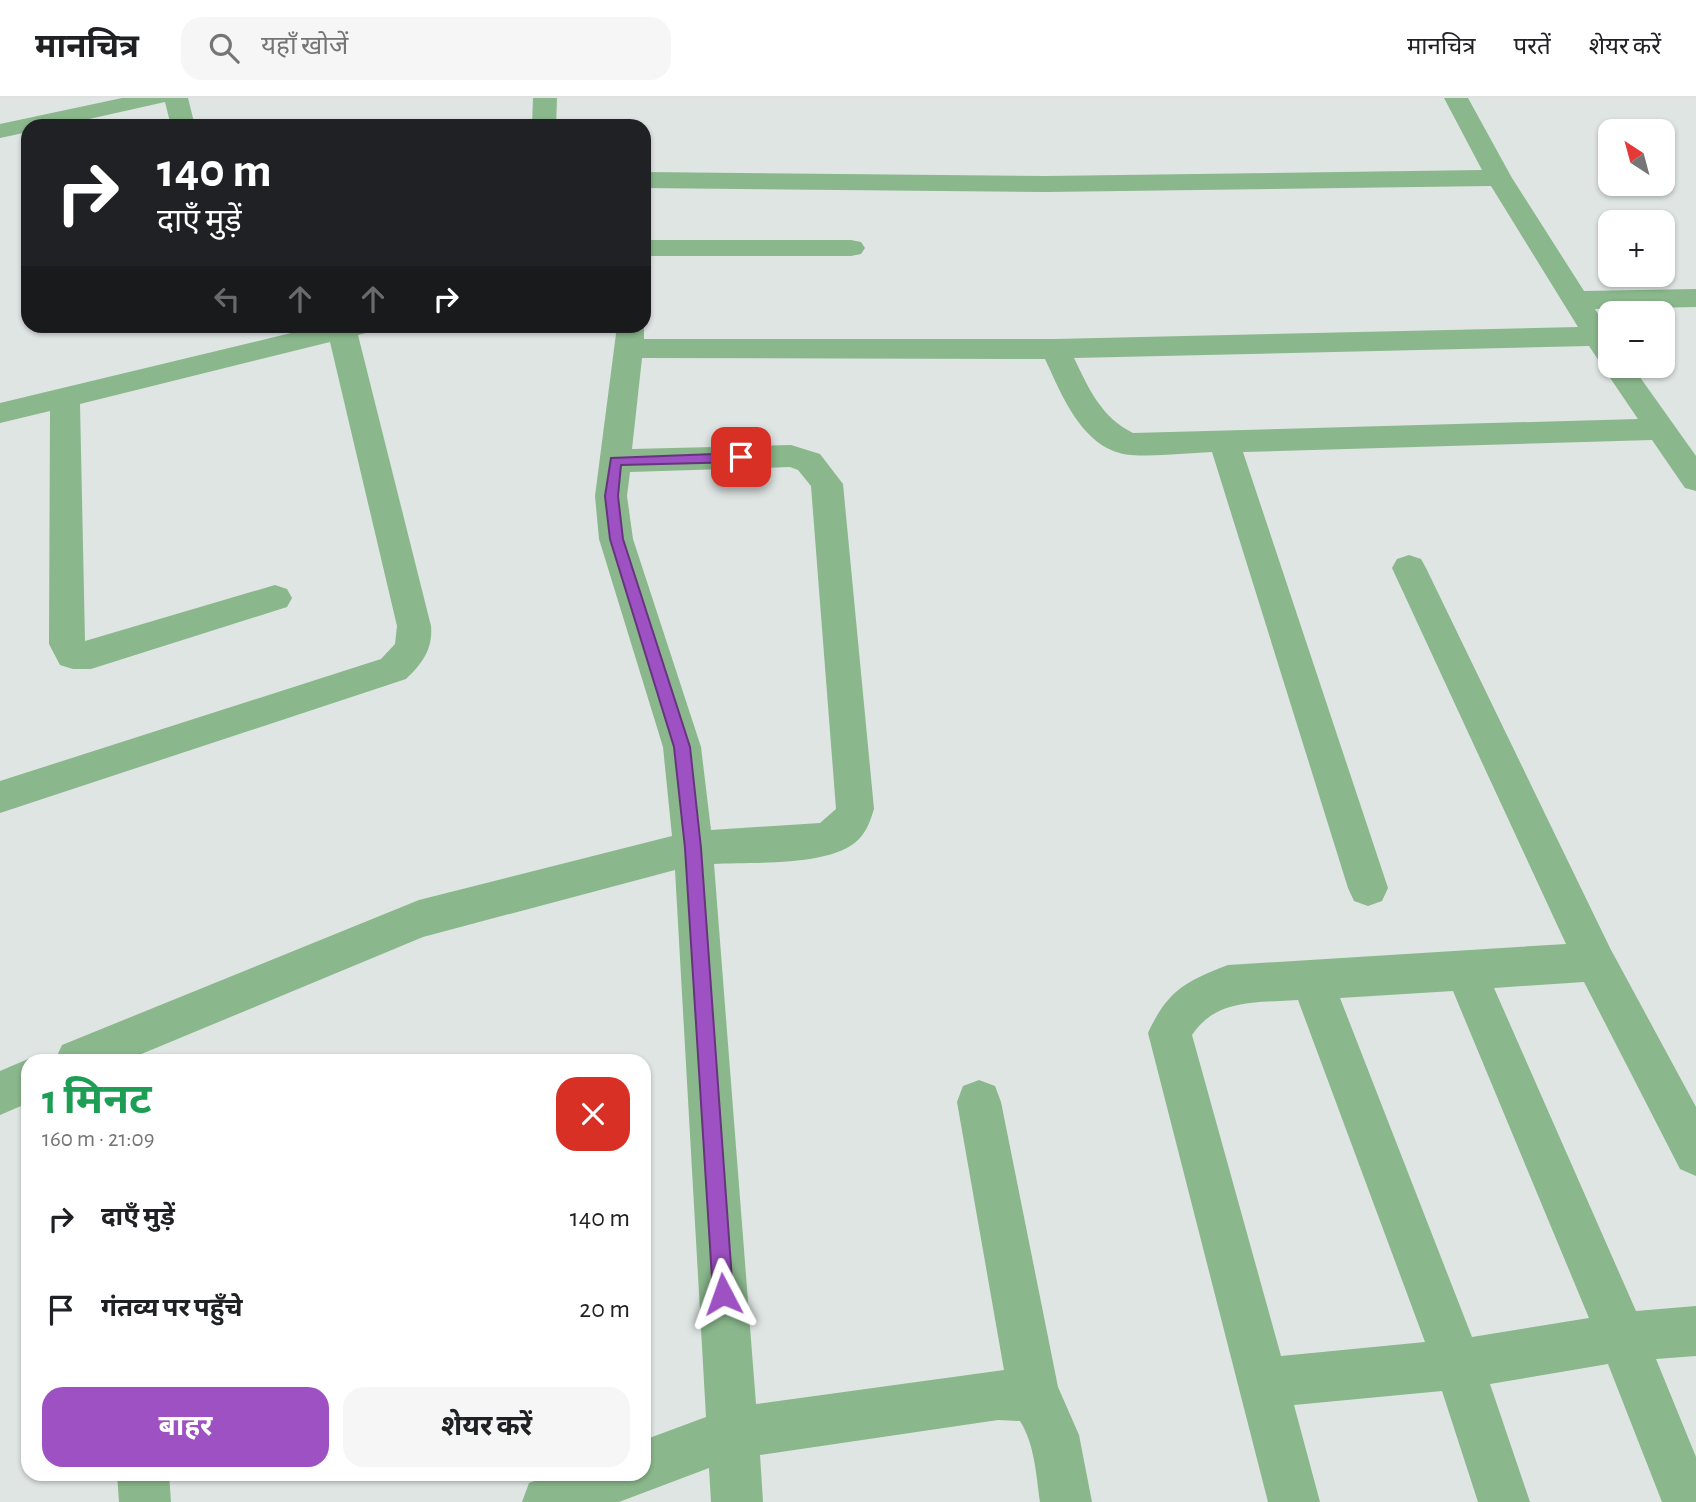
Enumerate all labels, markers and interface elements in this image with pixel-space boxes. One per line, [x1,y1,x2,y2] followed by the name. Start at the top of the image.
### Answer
[181,17,671,80] search box
[205,29,243,67] icon: search
[35,31,139,64] text: मानचित्र
[261,33,348,59] text: यहाँ खोजें
[1407,35,1476,59] text: मानचित्र
[1514,35,1551,59] text: परतें
[1589,35,1661,59] text: शेयर करें
[1598,119,1675,196] north arrow
[1598,119,1675,378] map controls
[42,147,133,238] icon: right
[157,147,272,196] text: 140 m
[157,205,242,237] text: दाएँ मुड़ें
[1598,210,1675,287] button: +
[208,280,246,318] icon: left
[281,280,319,318] icon: ahead
[354,280,392,318] icon: ahead
[427,280,465,318] icon: right
[1598,301,1675,378] button: −
[711,427,771,487] pin
[722,438,760,476] icon: arrive
[556,1077,630,1151] button: close
[42,1079,152,1121] text: 1 मिनट
[42,1128,155,1151] text: 160 m · 21:09
[42,1200,80,1238] icon: right
[101,1204,175,1230] text: दाएँ मुड़ें
[570,1205,630,1231] text: 140 m
[686,1257,760,1331] position arrow
[42,1291,80,1329] icon: arrive
[101,1295,243,1321] text: गंतव्य पर पहुँचे
[579,1296,630,1322] text: 20 m
[42,1387,329,1467] button: बाहर
[343,1387,630,1467] button: शेयर करें

